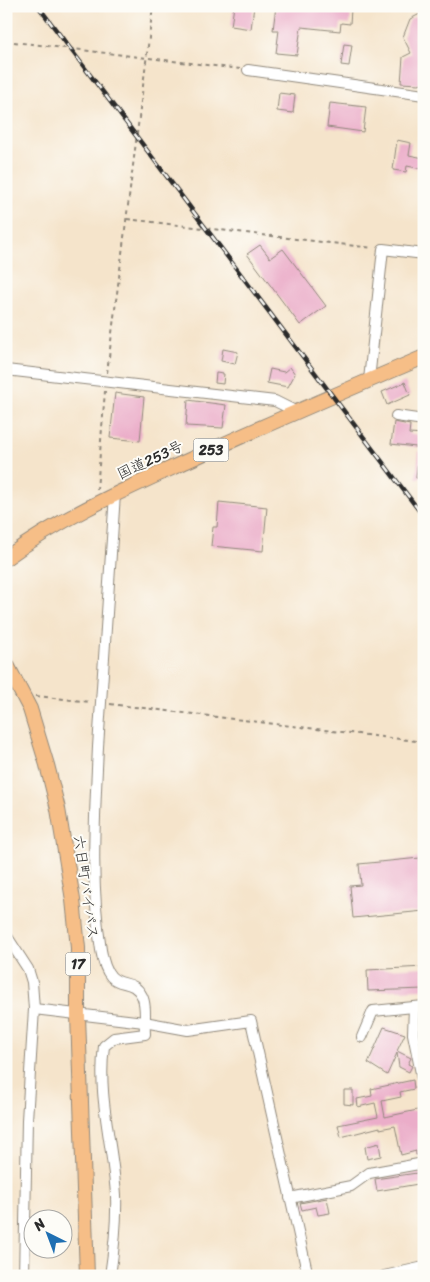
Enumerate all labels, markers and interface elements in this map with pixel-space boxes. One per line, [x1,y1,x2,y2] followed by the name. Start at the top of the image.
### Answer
[112,433,188,487] street label: 国道253号
[194,438,228,462] road number: 253
[66,833,106,941] street label: 六日町バイパス
[66,952,90,976] road number: 17
[22,1210,72,1260] north arrow
[27,1212,52,1238] text: N

